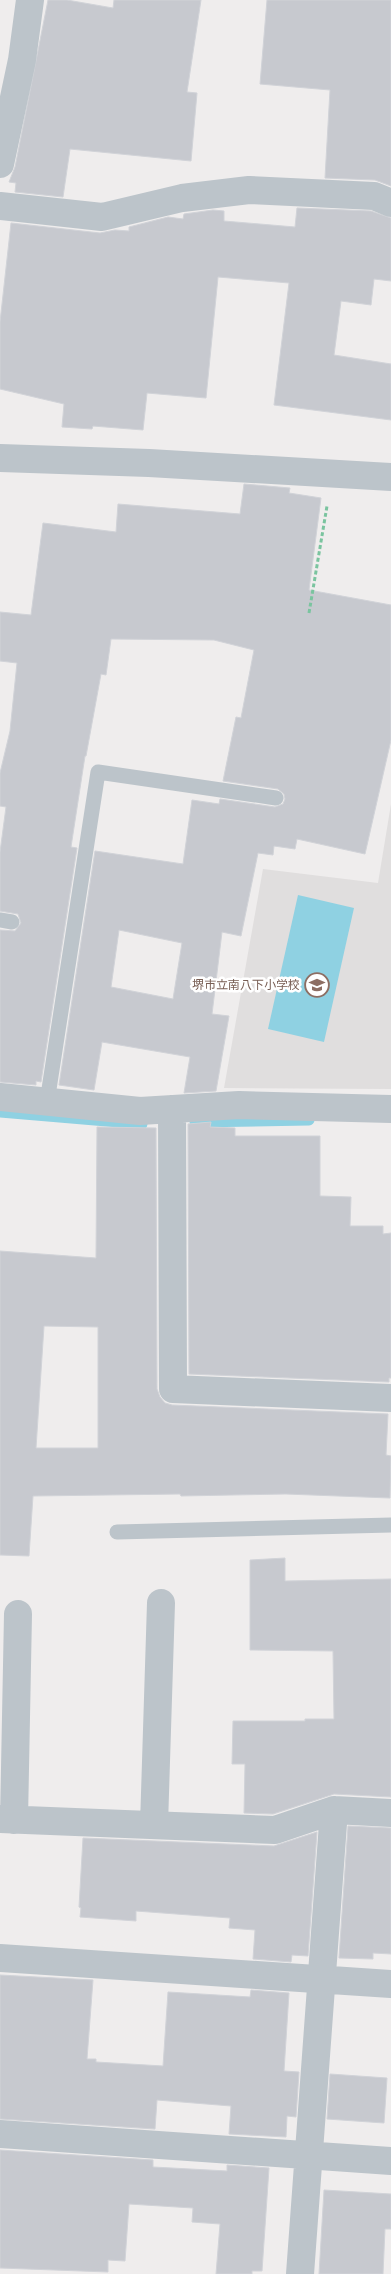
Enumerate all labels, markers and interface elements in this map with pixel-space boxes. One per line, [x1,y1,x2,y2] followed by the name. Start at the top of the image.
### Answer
[304,972,330,998] school or university icon: 堺市立南八下小学校
[192,977,300,992] place label: 堺市立南八下小学校

